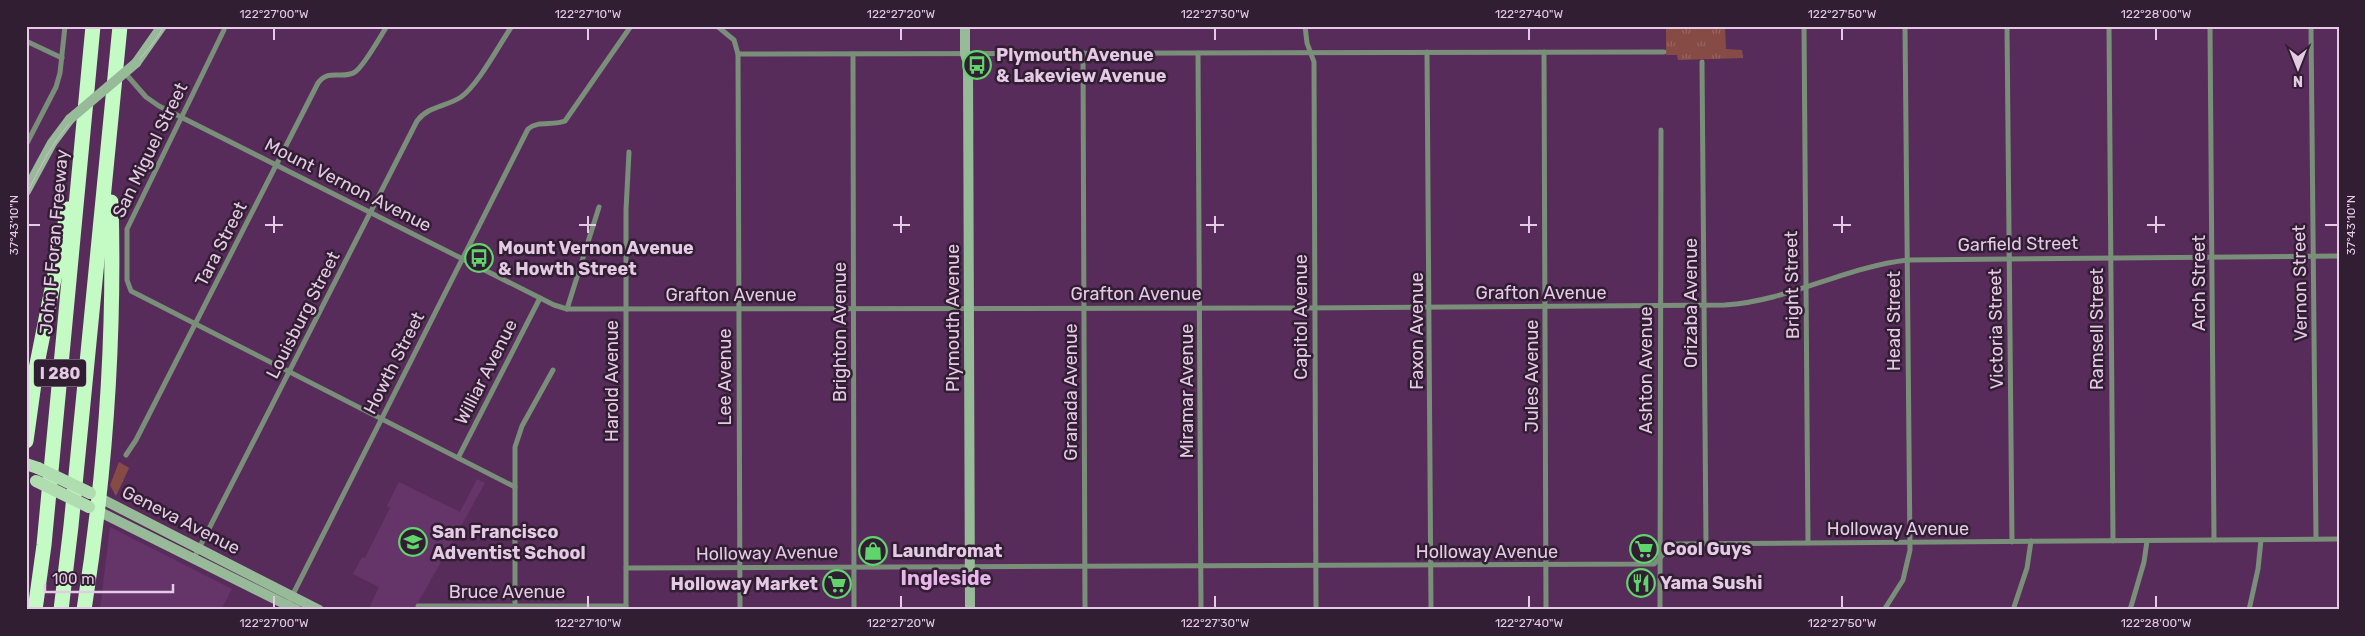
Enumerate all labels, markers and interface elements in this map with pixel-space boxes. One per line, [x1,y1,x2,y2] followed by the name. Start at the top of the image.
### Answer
[239,7,309,21] text: 122°27'00"W
[555,7,622,21] text: 122°27'10"W
[867,7,936,21] text: 122°27'20"W
[1181,7,1250,21] text: 122°27'30"W
[1495,7,1564,21] text: 122°27'40"W
[1808,7,1877,21] text: 122°27'50"W
[2121,7,2192,21] text: 122°28'00"W
[2272,42,2322,92] north arrow
[996,44,1167,87] place label: Plymouth Avenue & Lakeview Avenue
[962,50,992,80] bus stop icon: Plymouth Avenue & Lakeview Avenue
[2293,72,2303,89] text: N
[108,79,192,221] street label: San Miguel Street
[261,133,435,237] street label: Mount Vernon Avenue
[35,148,73,336] street label: John F Foran Freeway
[7,195,21,255] text: 37°43'10"N
[2344,195,2358,255] text: 37°43'10"N
[190,198,252,290] street label: Tara Street
[2288,225,2312,341] street label: Vernon Street
[1780,231,1804,339] street label: Bright Street
[1958,232,2078,256] street label: Garfield Street
[2188,235,2210,331] street label: Arch Street
[498,237,694,280] place label: Mount Vernon Avenue & Howth Street
[1680,238,1702,368] street label: Orizaba Avenue
[464,243,494,273] bus stop icon: Mount Vernon Avenue & Howth Street
[942,244,964,392] street label: Plymouth Avenue
[261,248,345,382] street label: Louisburg Street
[1290,254,1312,380] street label: Capitol Avenue
[829,262,851,402] street label: Brighton Avenue
[1984,268,2008,390] street label: Victoria Street
[2086,268,2108,390] street label: Ramsell Street
[1883,271,1905,371] street label: Head Street
[1406,272,1428,390] street label: Faxon Avenue
[1476,282,1607,304] street label: Grafton Avenue
[1071,283,1202,305] street label: Grafton Avenue
[666,284,797,306] street label: Grafton Avenue
[1635,306,1657,434] street label: Ashton Avenue
[359,308,429,418] street label: Howth Street
[450,316,522,428] street label: Williar Avenue
[601,320,623,442] street label: Harold Avenue
[1521,320,1543,432] street label: Jules Avenue
[1060,323,1082,461] street label: Granada Avenue
[1176,324,1198,458] street label: Miramar Avenue
[714,328,736,426] street label: Lee Avenue
[34,359,86,386] road number: I 280
[118,481,244,559] street label: Geneva Avenue
[1827,518,1969,540] street label: Holloway Avenue
[432,521,586,564] place label: San Francisco Adventist School
[398,527,428,557] school or university icon: San Francisco Adventist School
[1629,534,1659,564] supermarket icon: Cool Guys
[858,536,888,566] shop icon: Laundromat
[1663,538,1752,560] place label: Cool Guys
[892,540,1002,562] place label: Laundromat
[696,541,838,565] street label: Holloway Avenue
[1416,541,1558,563] street label: Holloway Avenue
[45,561,172,593] scale bar
[901,566,992,590] district label: Ingleside
[1626,568,1656,598] restaurant icon: Yama Sushi
[822,569,852,599] supermarket icon: Holloway Market
[52,570,94,588] text: 100 m
[1660,572,1762,594] place label: Yama Sushi
[670,573,818,595] place label: Holloway Market
[449,581,565,603] street label: Bruce Avenue
[239,616,309,630] text: 122°27'00"W
[555,616,622,630] text: 122°27'10"W
[867,616,936,630] text: 122°27'20"W
[1181,616,1250,630] text: 122°27'30"W
[1495,616,1564,630] text: 122°27'40"W
[1808,616,1877,630] text: 122°27'50"W
[2121,616,2192,630] text: 122°28'00"W

